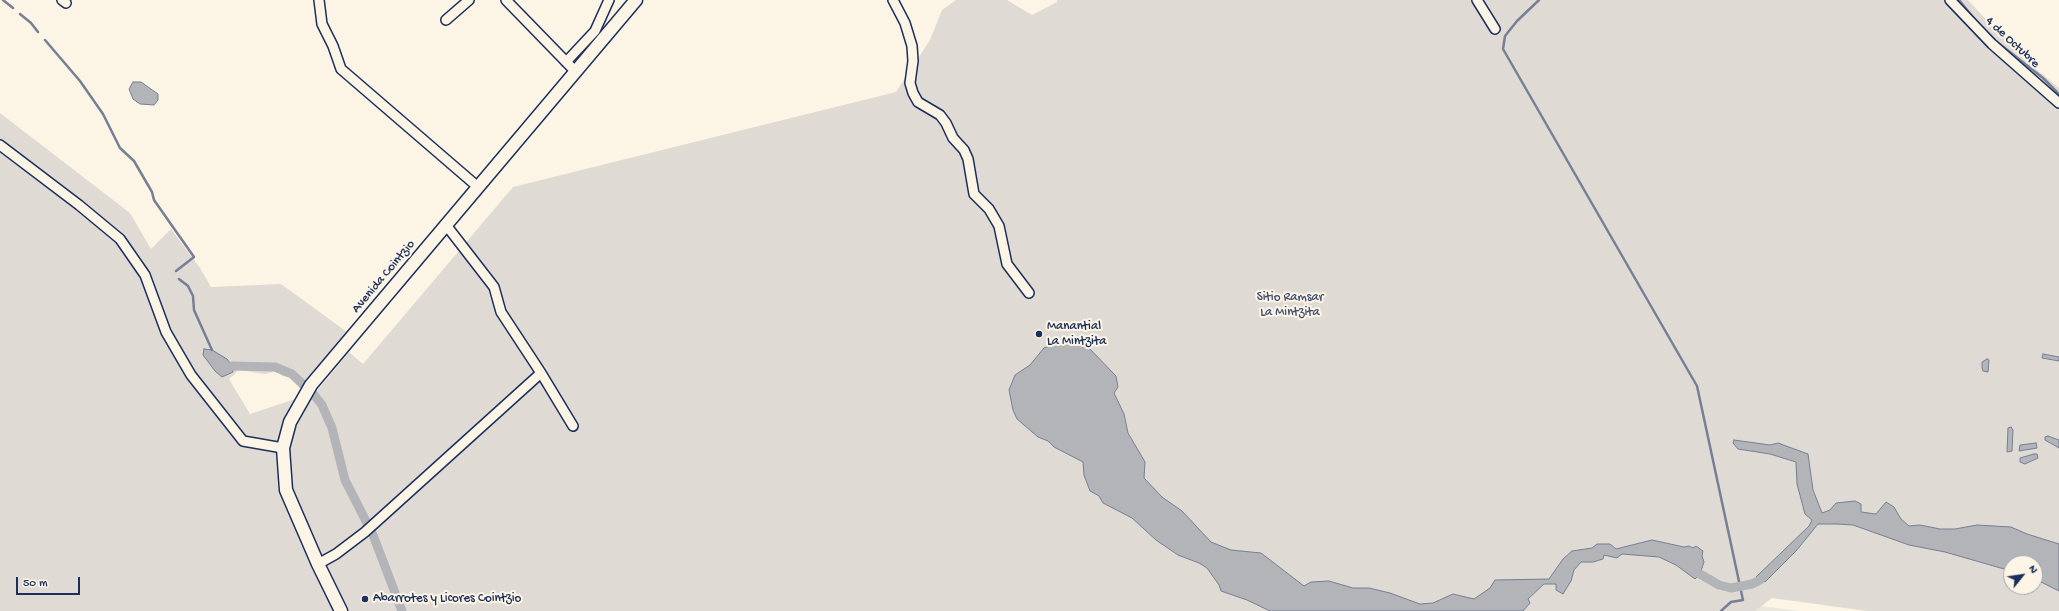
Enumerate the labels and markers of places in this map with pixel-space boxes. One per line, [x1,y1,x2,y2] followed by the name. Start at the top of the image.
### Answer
[1047,319,1106,350] place label: Manantial La Mintzita
[1034,329,1044,339] marker: Manantial La Mintzita
[373,591,521,607] place label: Abarrotes y Licores Cointzio
[360,594,370,604] marker: Abarrotes y Licores Cointzio

